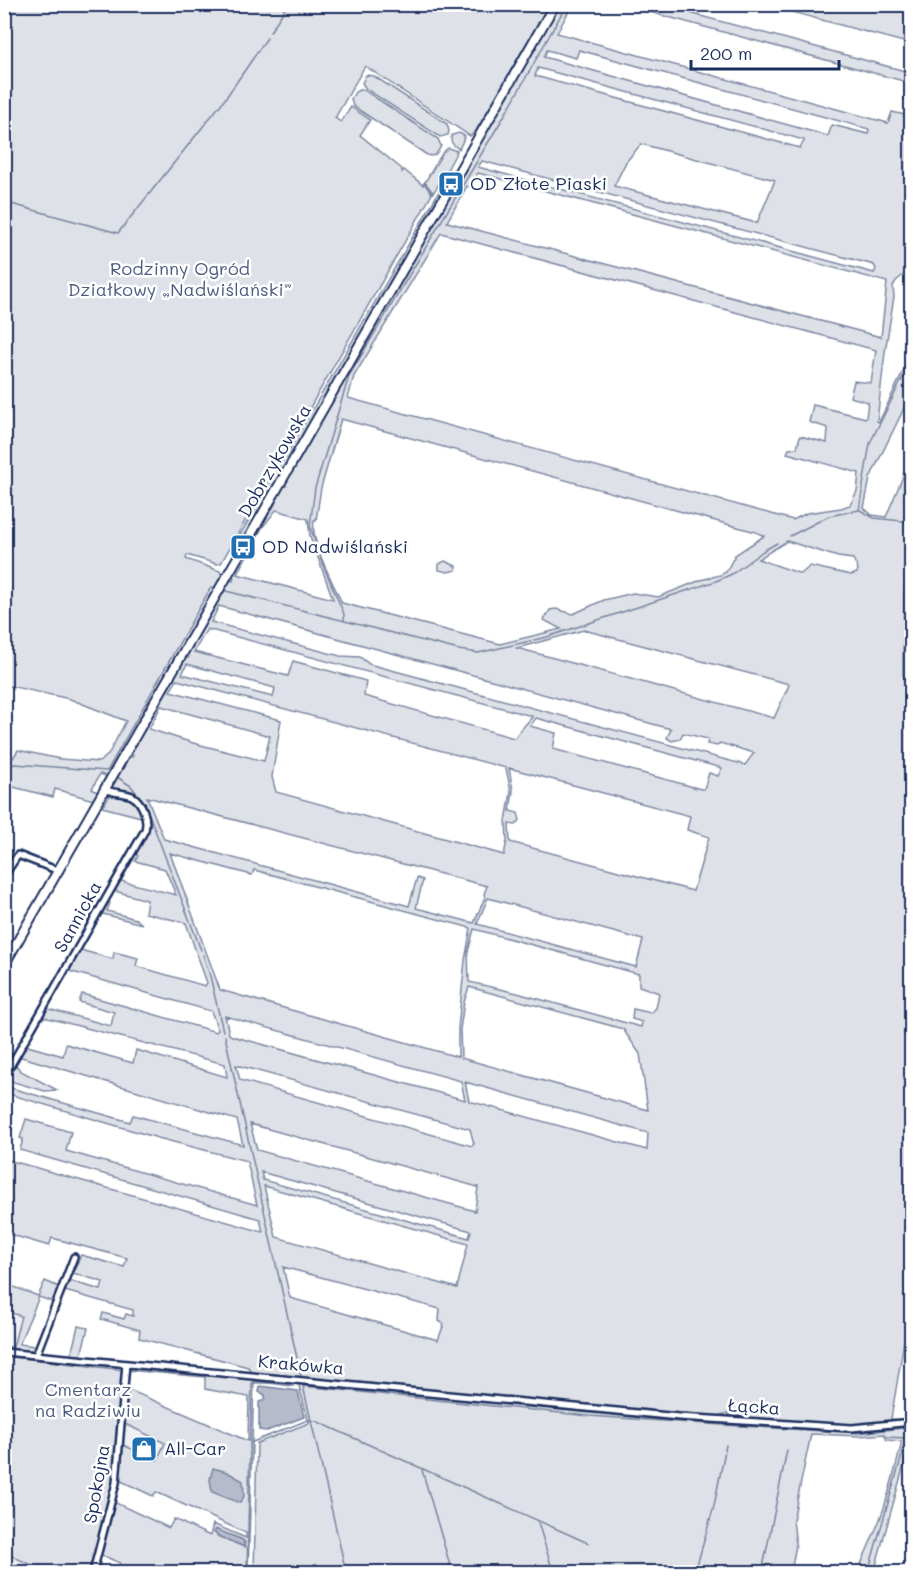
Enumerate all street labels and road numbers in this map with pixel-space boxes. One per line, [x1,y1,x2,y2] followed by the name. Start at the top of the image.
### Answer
[232,400,316,521] street label: Dobrzykowska
[48,877,107,957] street label: Sannicka
[257,1348,345,1380] street label: Krakówka
[727,1392,781,1420] street label: Łącka
[77,1443,115,1525] street label: Spokojna

